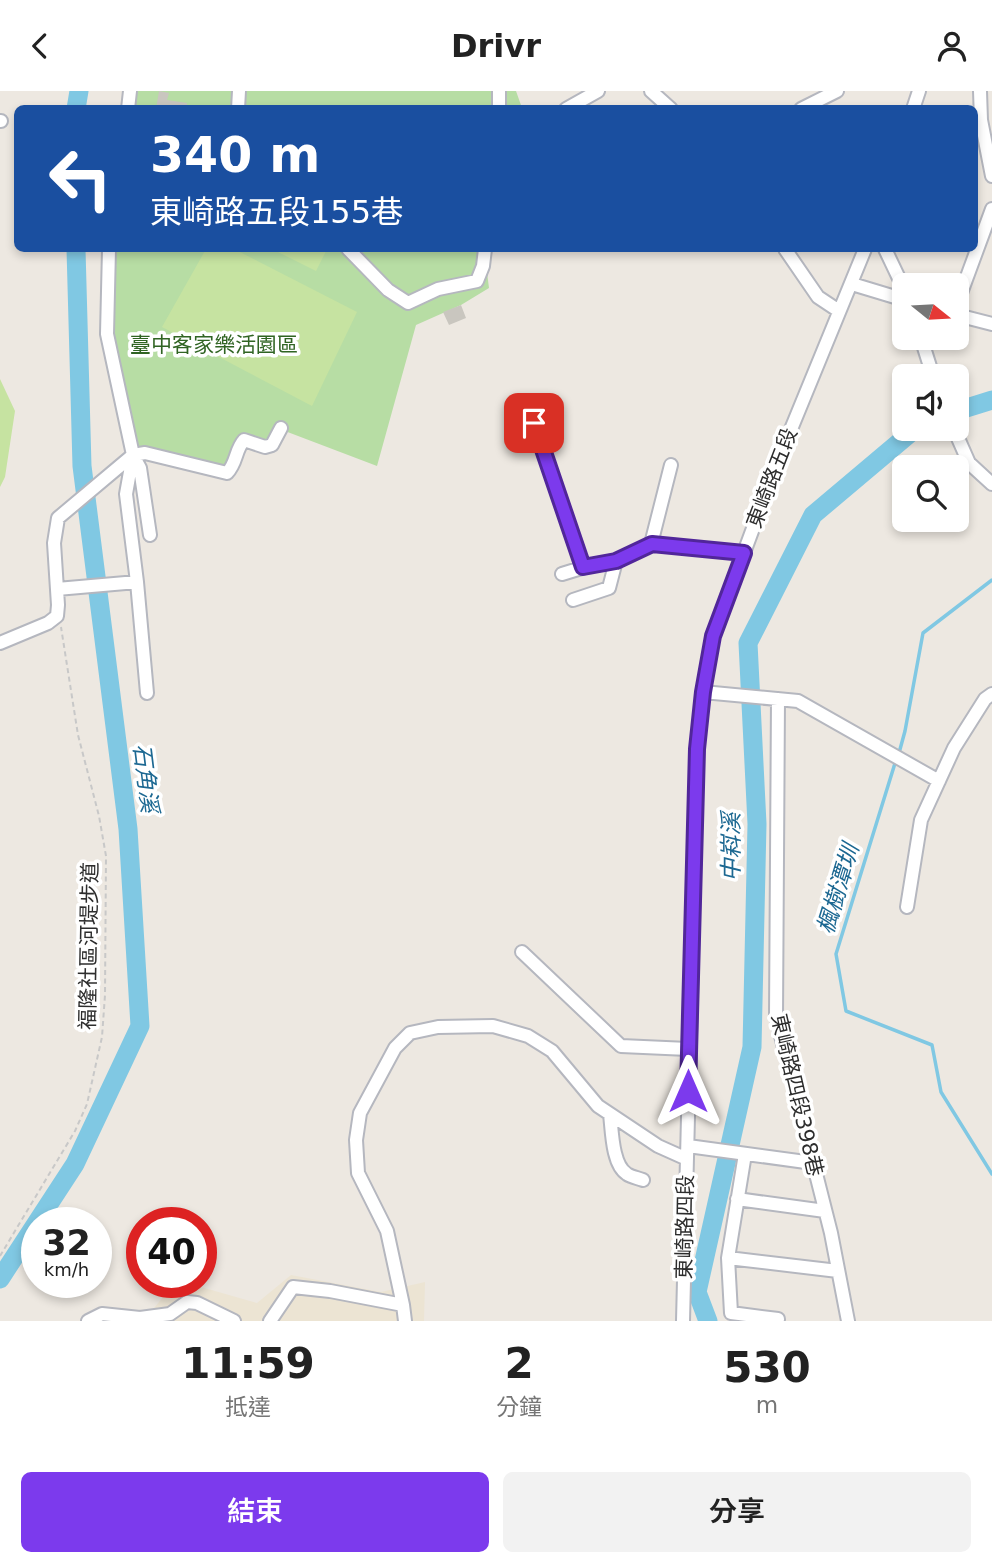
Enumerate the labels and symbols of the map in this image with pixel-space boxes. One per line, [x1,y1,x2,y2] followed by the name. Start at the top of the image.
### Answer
[892,273,970,350] north arrow
[130,333,298,357] park label: 臺中客家樂活園區
[504,393,564,453] pin
[742,425,802,531] street label: 東崎路五段
[129,742,163,817] water label: 石角溪
[718,810,744,882] water label: 中嵙溪
[812,838,865,937] water label: 楓樹潭圳
[76,862,102,1030] street label: 福隆社區河堤步道
[767,1011,827,1179] street label: 東崎路四段398巷
[651,1054,725,1128] position arrow
[672,1174,698,1280] street label: 東崎路四段
[126,1207,217,1298] speed limit sign: 40

